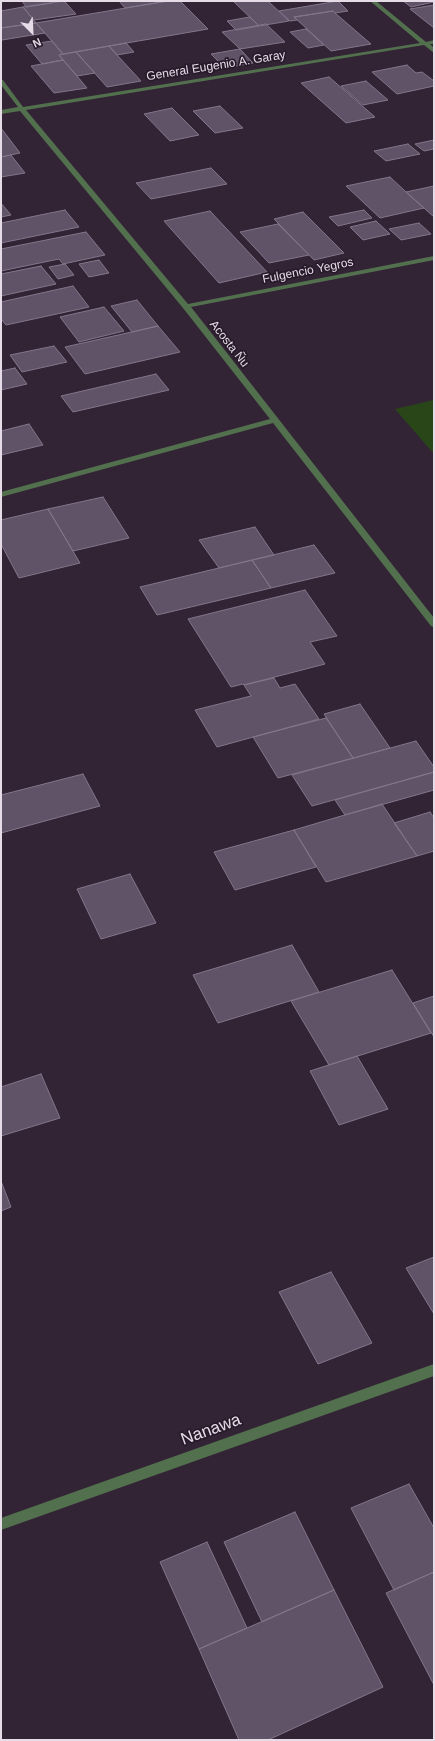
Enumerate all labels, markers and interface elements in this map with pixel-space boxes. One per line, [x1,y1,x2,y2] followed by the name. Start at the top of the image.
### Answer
[12,12,52,52] north arrow
[31,36,43,50] text: N
[145,48,287,84] street label: General Eugenio A. Garay
[261,255,355,287] street label: Fulgencio Yegros
[206,318,252,370] street label: Acosta Ñu
[178,1410,244,1450] street label: Nanawa

